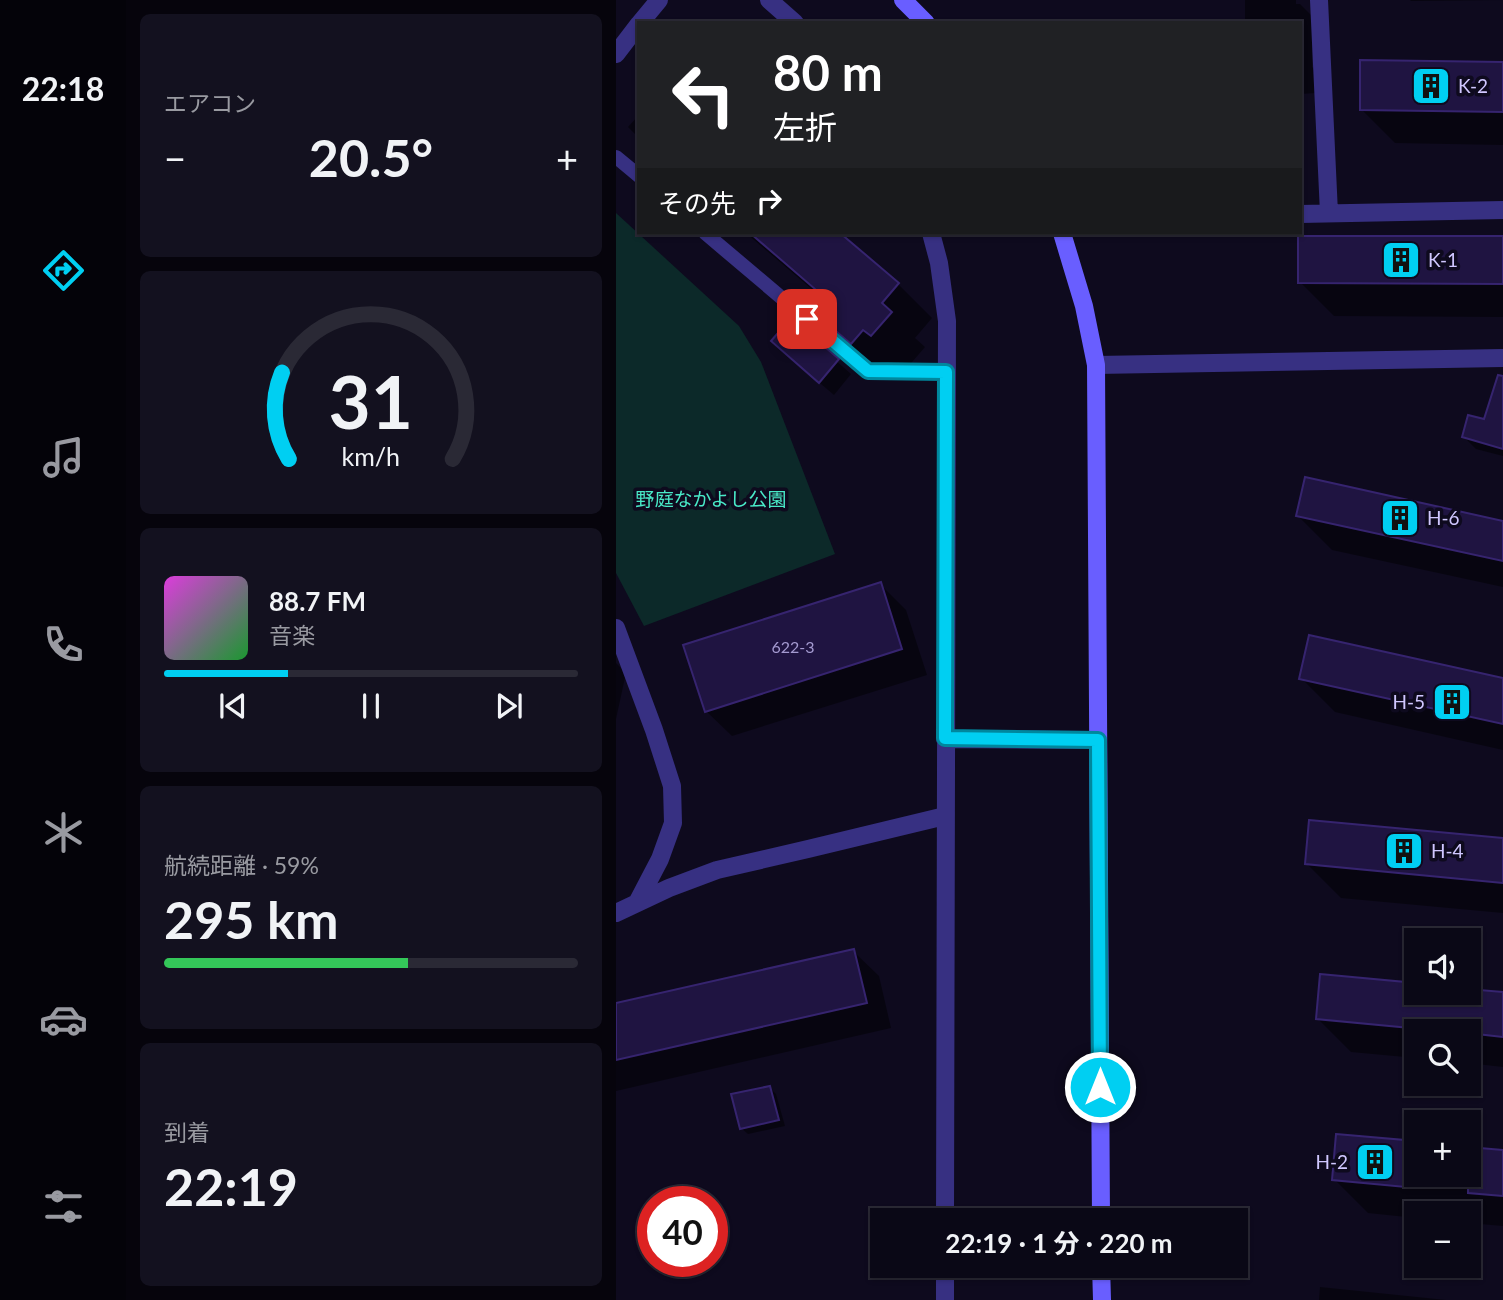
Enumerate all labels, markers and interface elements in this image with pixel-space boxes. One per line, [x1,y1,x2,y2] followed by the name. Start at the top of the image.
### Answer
[773,43,883,101] text: 80 m
[658,49,749,140] icon: left
[1410,65,1452,107] building icon: K-2
[22,69,104,108] text: 22:18
[1458,74,1488,97] place label: K-2
[164,89,256,117] text: エアコン
[773,107,837,146] text: 左折
[309,126,433,188] text: 20.5°
[164,135,186,181] text: −
[556,135,578,181] text: +
[750,182,788,220] icon: right
[658,187,736,219] text: その先
[1380,239,1422,281] building icon: K-1
[39,246,88,295] icon: directions
[1428,248,1458,271] place label: K-1
[777,289,837,349] pin
[788,300,826,338] icon: arrive
[329,357,413,445] text: 31
[39,433,88,482] icon: music
[342,441,400,471] text: km/h
[635,487,787,510] park label: 野庭なかよし公園
[1379,497,1421,539] building icon: H-6
[1427,506,1460,529] place label: H-6
[269,585,366,617] text: 88.7 FM
[39,620,88,669] icon: phone
[269,621,315,649] text: 音楽
[771,637,815,656] house number: 622-3
[1431,681,1473,723] building icon: H-5
[214,687,252,725] icon: previous
[352,687,390,725] icon: pause
[490,687,528,725] icon: next
[1392,690,1425,713] place label: H-5
[39,808,88,857] icon: climate
[1383,830,1425,872] building icon: H-4
[1431,839,1464,862] place label: H-4
[164,851,319,879] text: 航続距離 · 59%
[164,888,338,950] text: 295 km
[1404,928,1481,1278] map controls
[1404,928,1481,1005] button: sound
[39,995,88,1044] icon: car
[1404,1019,1481,1096] button: search
[1063,1050,1137,1124] position arrow
[1404,1110,1481,1187] button: +
[164,1118,210,1146] text: 到着
[1354,1141,1396,1183] building icon: H-2
[1315,1150,1348,1173] place label: H-2
[164,1155,298,1217] text: 22:19
[39,1182,88,1231] icon: filters
[637,1186,728,1277] speed limit sign: 40
[1404,1201,1481,1278] button: −
[945,1227,1173,1259] text: 22:19 · 1 分 · 220 m

